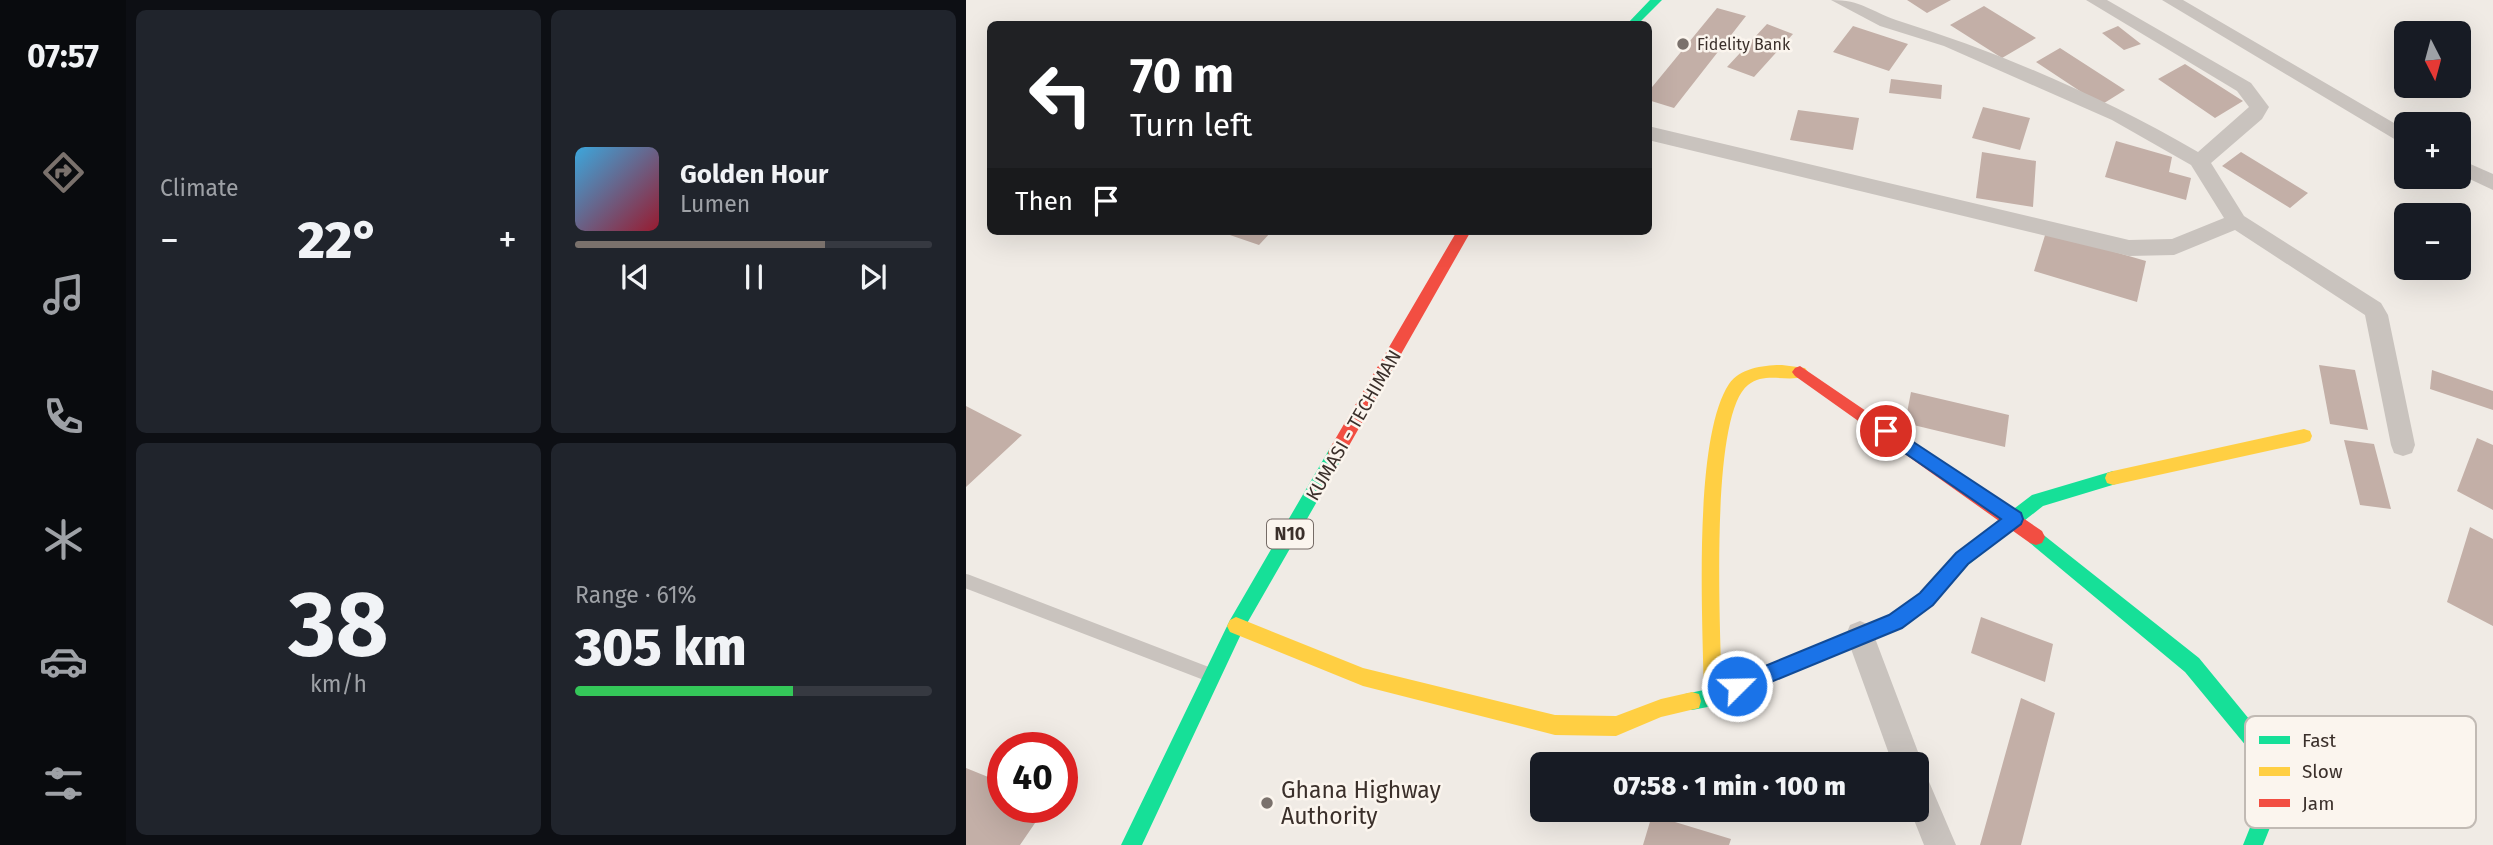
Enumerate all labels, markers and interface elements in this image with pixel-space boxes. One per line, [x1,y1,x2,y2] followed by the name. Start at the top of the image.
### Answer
[2394,21,2471,98] north arrow
[2394,21,2471,280] map controls
[1697,35,1791,54] place label: Fidelity Bank
[1675,36,1691,52] marker: Fidelity Bank
[27,37,99,75] text: 07:57
[1130,46,1234,105] text: 70 m
[1015,49,1106,140] icon: left
[1130,106,1252,144] text: Turn left
[2394,112,2471,189] button: +
[39,148,88,197] icon: directions
[680,159,828,190] text: Golden Hour
[160,174,239,202] text: Climate
[1087,182,1125,220] icon: arrive
[1015,186,1073,217] text: Then
[680,190,750,218] text: Lumen
[2394,203,2471,280] button: −
[298,209,379,272] text: 22°
[160,217,179,263] text: −
[498,217,517,263] text: +
[616,258,654,296] icon: previous
[735,258,773,296] icon: pause
[854,258,892,296] icon: next
[39,270,88,319] icon: music
[1301,346,1406,505] street label: KUMASI - TECHIMAN
[39,392,88,441] icon: phone
[1856,401,1916,461] pin
[1867,412,1905,450] icon: arrive
[39,515,88,564] icon: climate
[1267,520,1313,548] road number: N10
[288,570,389,679] text: 38
[575,581,697,609] text: Range · 61%
[575,616,747,679] text: 305 km
[39,637,88,686] icon: car
[1700,649,1774,723] position arrow
[310,670,367,698] text: km/h
[2245,716,2476,828] legend
[2302,729,2336,752] text: Fast
[987,732,1078,823] speed limit sign: 40
[39,759,88,808] icon: filters
[2302,760,2343,783] text: Slow
[1613,771,1846,802] text: 07:58 · 1 min · 100 m
[1281,776,1442,830] place label: Ghana Highway Authority
[2302,792,2334,815] text: Jam
[1259,795,1275,811] marker: Ghana Highway Authority

